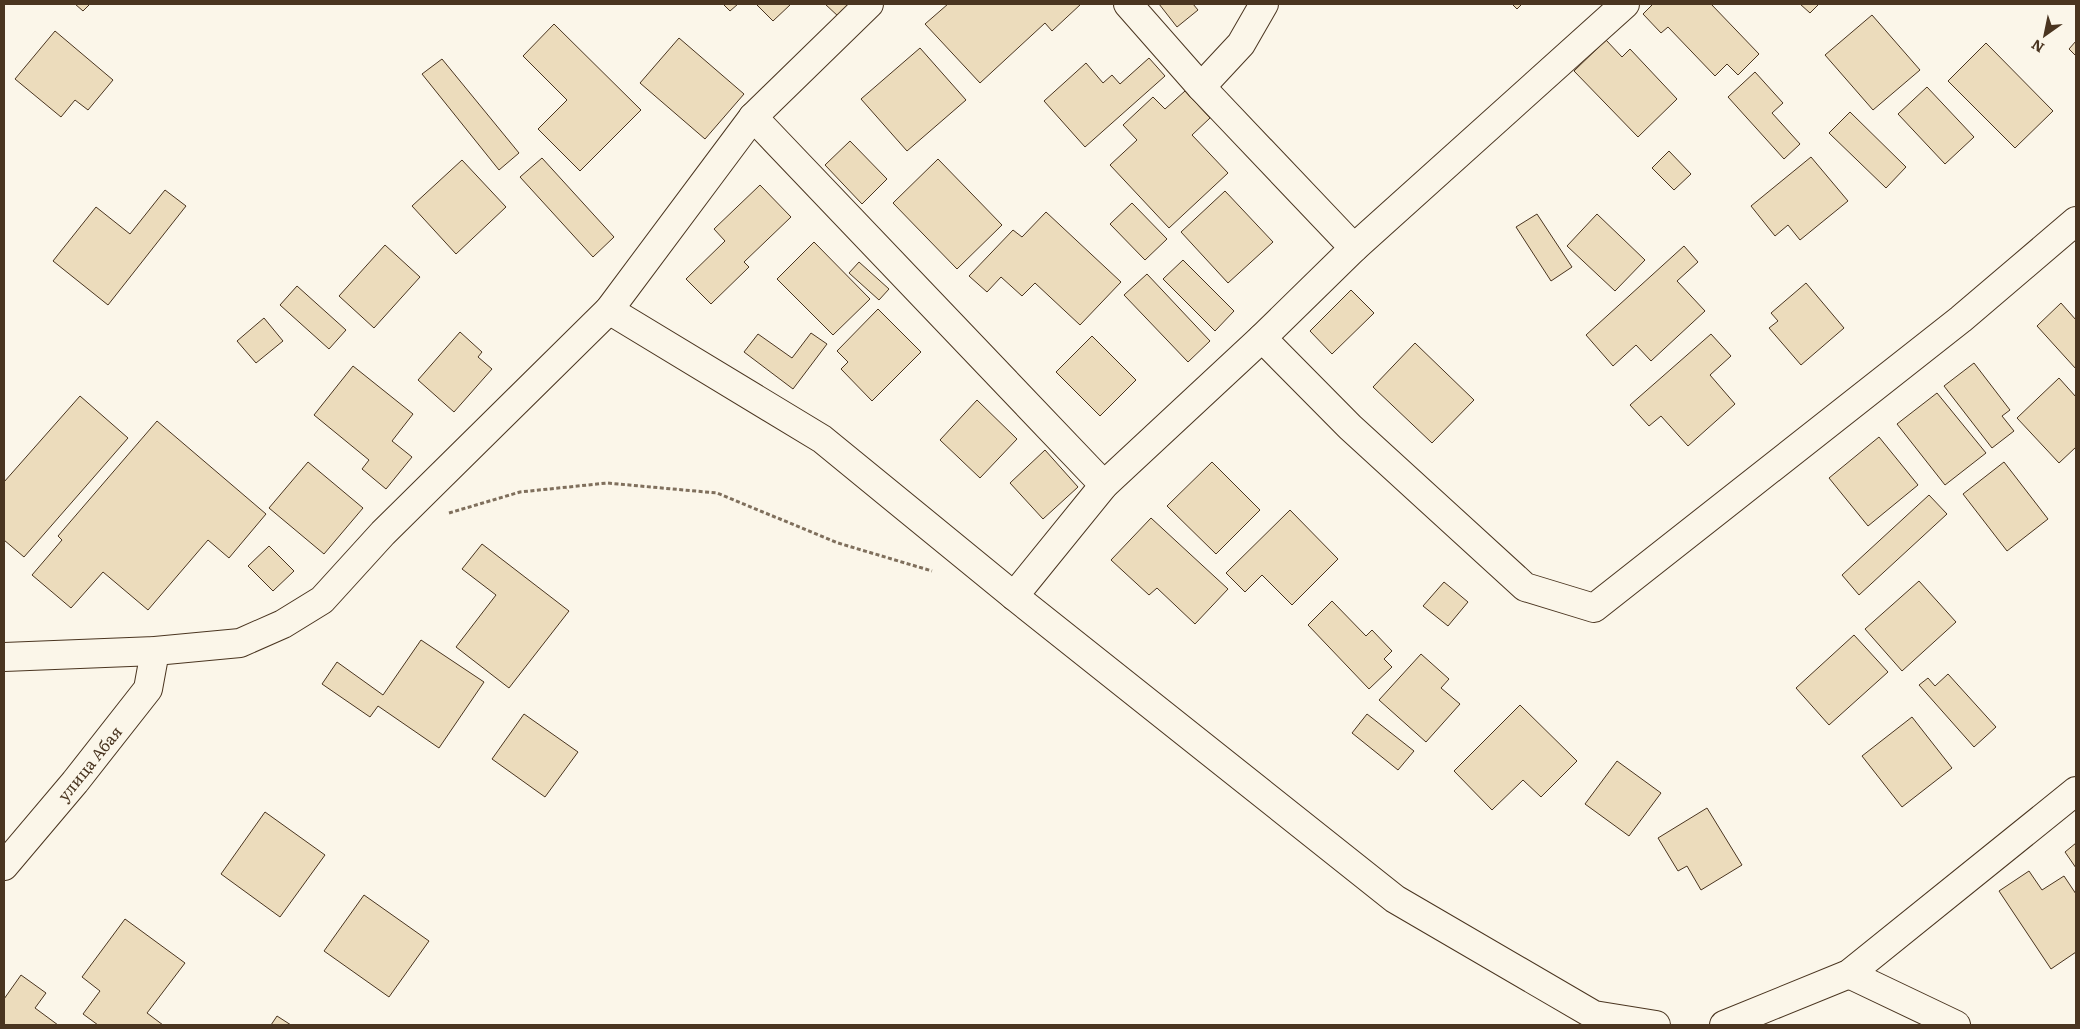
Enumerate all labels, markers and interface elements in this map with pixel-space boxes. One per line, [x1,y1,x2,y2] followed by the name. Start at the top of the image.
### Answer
[2020,10,2070,60] north arrow
[2027,35,2048,58] text: N
[51,720,127,806] street label: улица Абая

